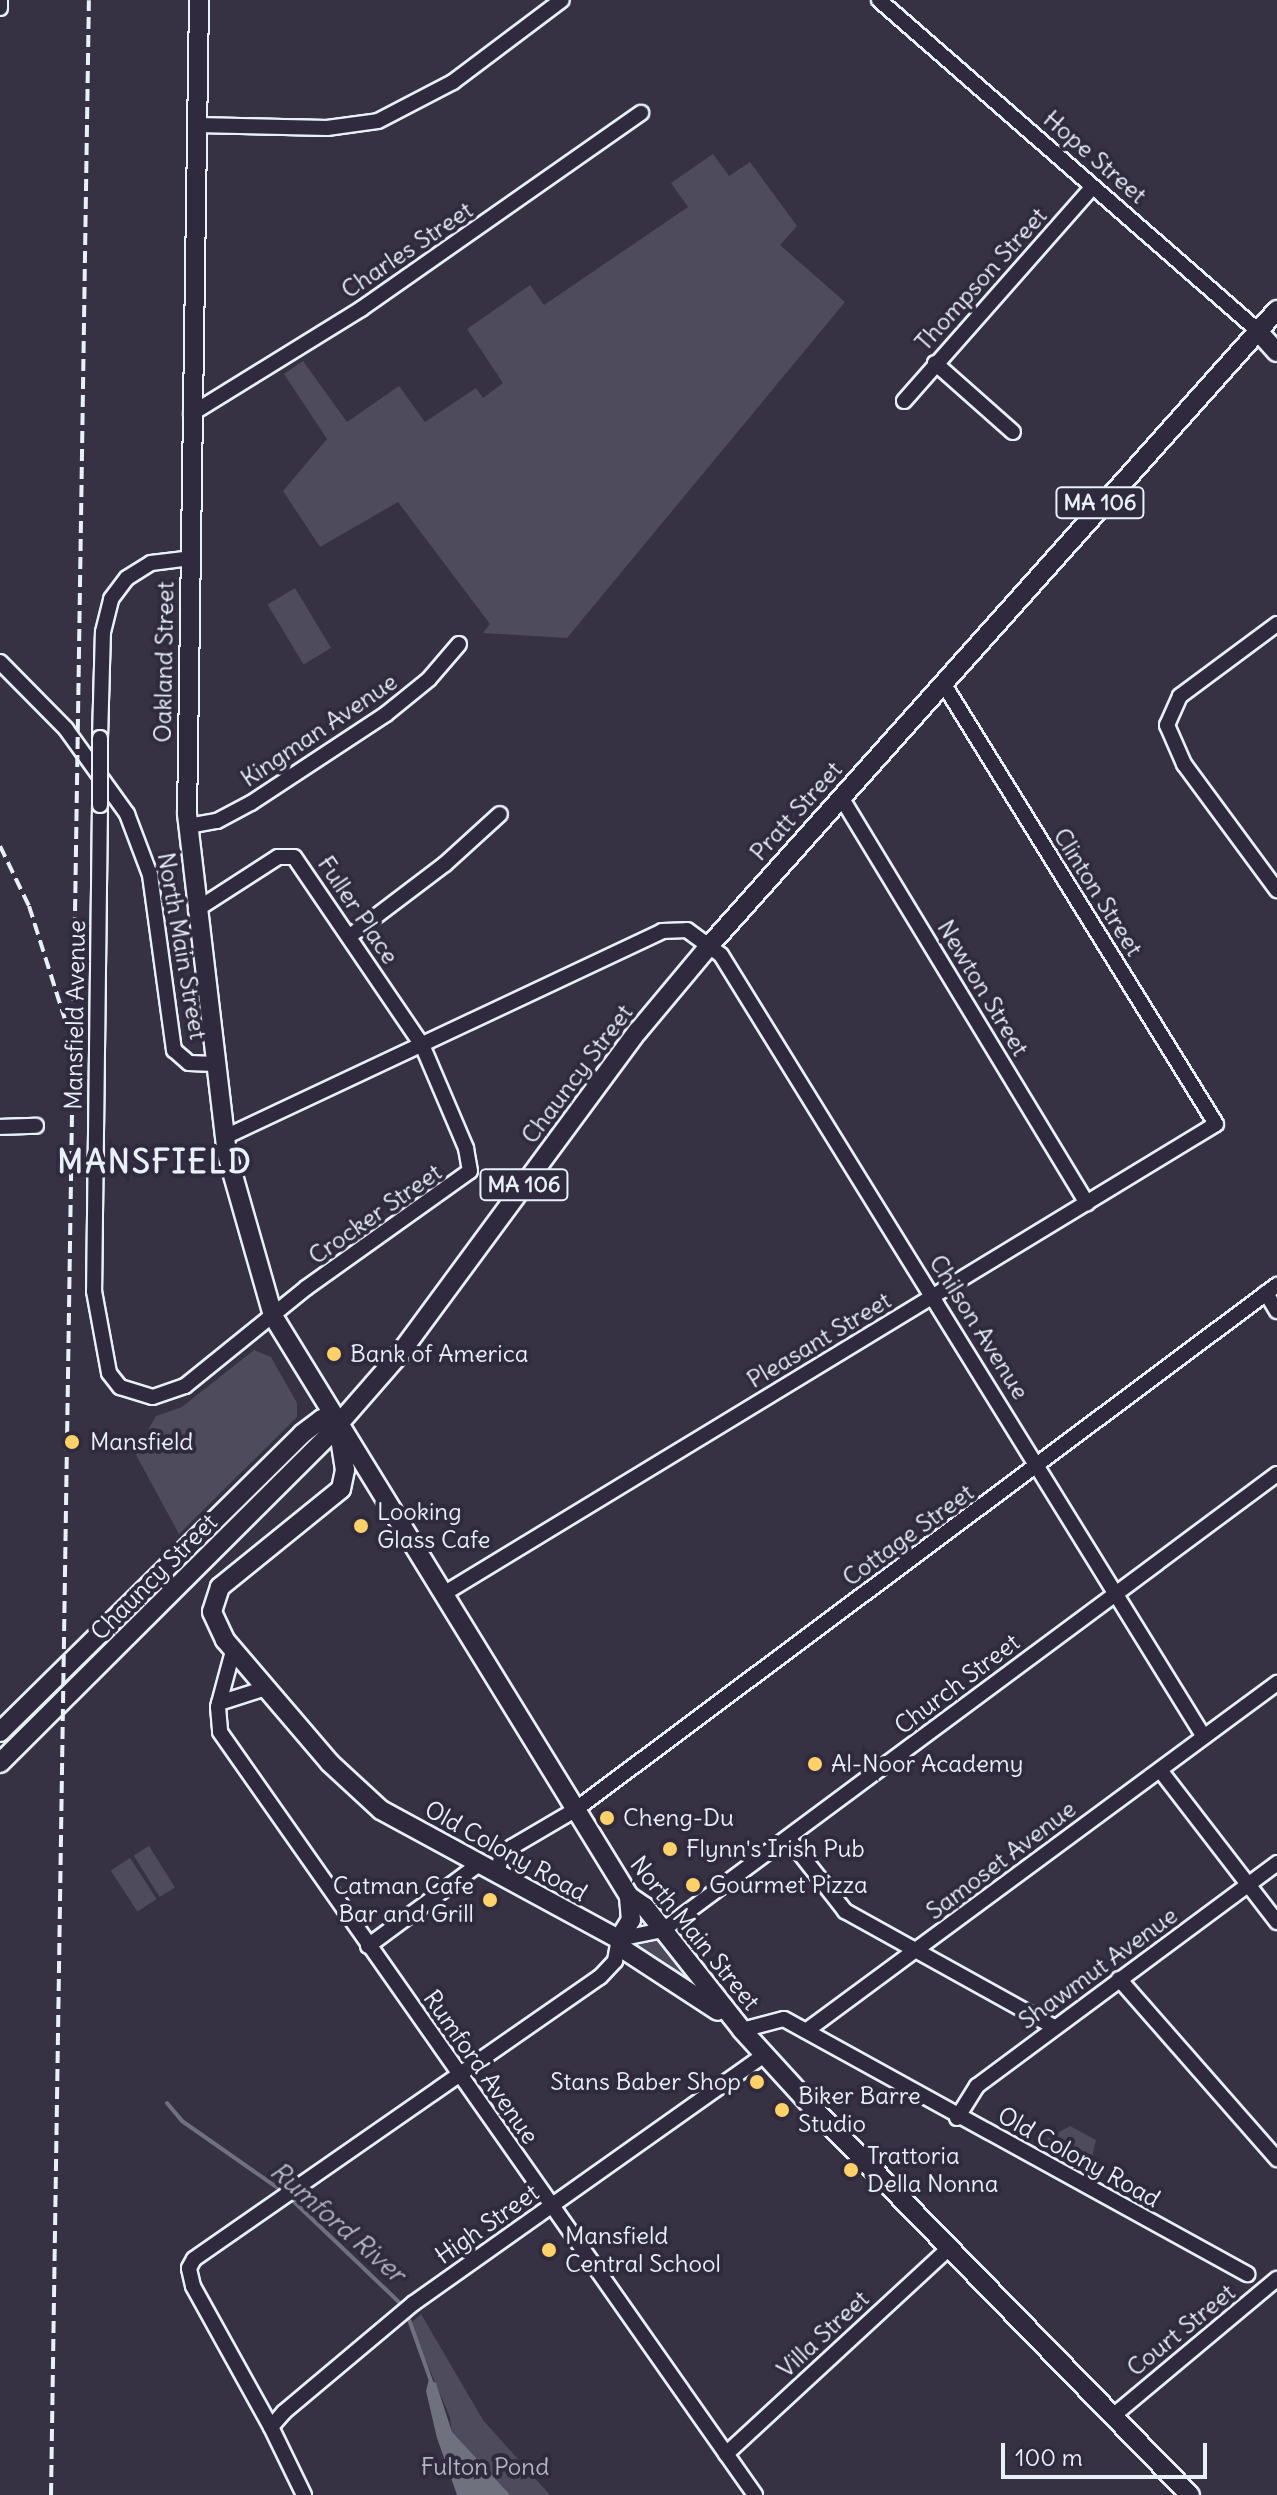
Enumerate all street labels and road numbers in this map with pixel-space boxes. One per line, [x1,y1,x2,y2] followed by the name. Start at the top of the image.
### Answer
[1038,104,1152,210] street label: Hope Street
[336,196,478,304] street label: Charles Street
[909,201,1053,357] street label: Thompson Street
[1054,485,1146,521] road number: MA 106
[148,581,180,743] street label: Oakland Street
[235,667,403,793] street label: Kingman Avenue
[744,755,848,867] street label: Pratt Street
[1047,823,1149,961] street label: Clinton Street
[151,850,213,1042] street label: North Main Street
[311,851,405,969] street label: Fuller Place
[931,915,1035,1061] street label: Newton Street
[59,920,91,1110] street label: Mansfield Avenue
[515,999,639,1149] street label: Chauncy Street
[303,1158,447,1270] street label: Crocker Street
[478,1167,570,1203] road number: MA 106
[923,1249,1035,1405] street label: Chilson Avenue
[742,1286,896,1394] street label: Pleasant Street
[837,1478,979,1592] street label: Cottage Street
[85,1508,223,1646] street label: Chauncy Street
[889,1628,1025,1740] street label: Church Street
[921,1794,1081,1926] street label: Samoset Avenue
[420,1795,592,1907] street label: Old Colony Road
[624,1850,766,2016] street label: North Main Street
[1013,1901,1183,2035] street label: Shawmut Avenue
[417,1985,545,2149] street label: Rumford Avenue
[993,2101,1165,2213] street label: Old Colony Road
[430,2178,544,2270] street label: High Street
[1121,2278,1241,2382] street label: Court Street
[771,2284,875,2384] street label: Villa Street

